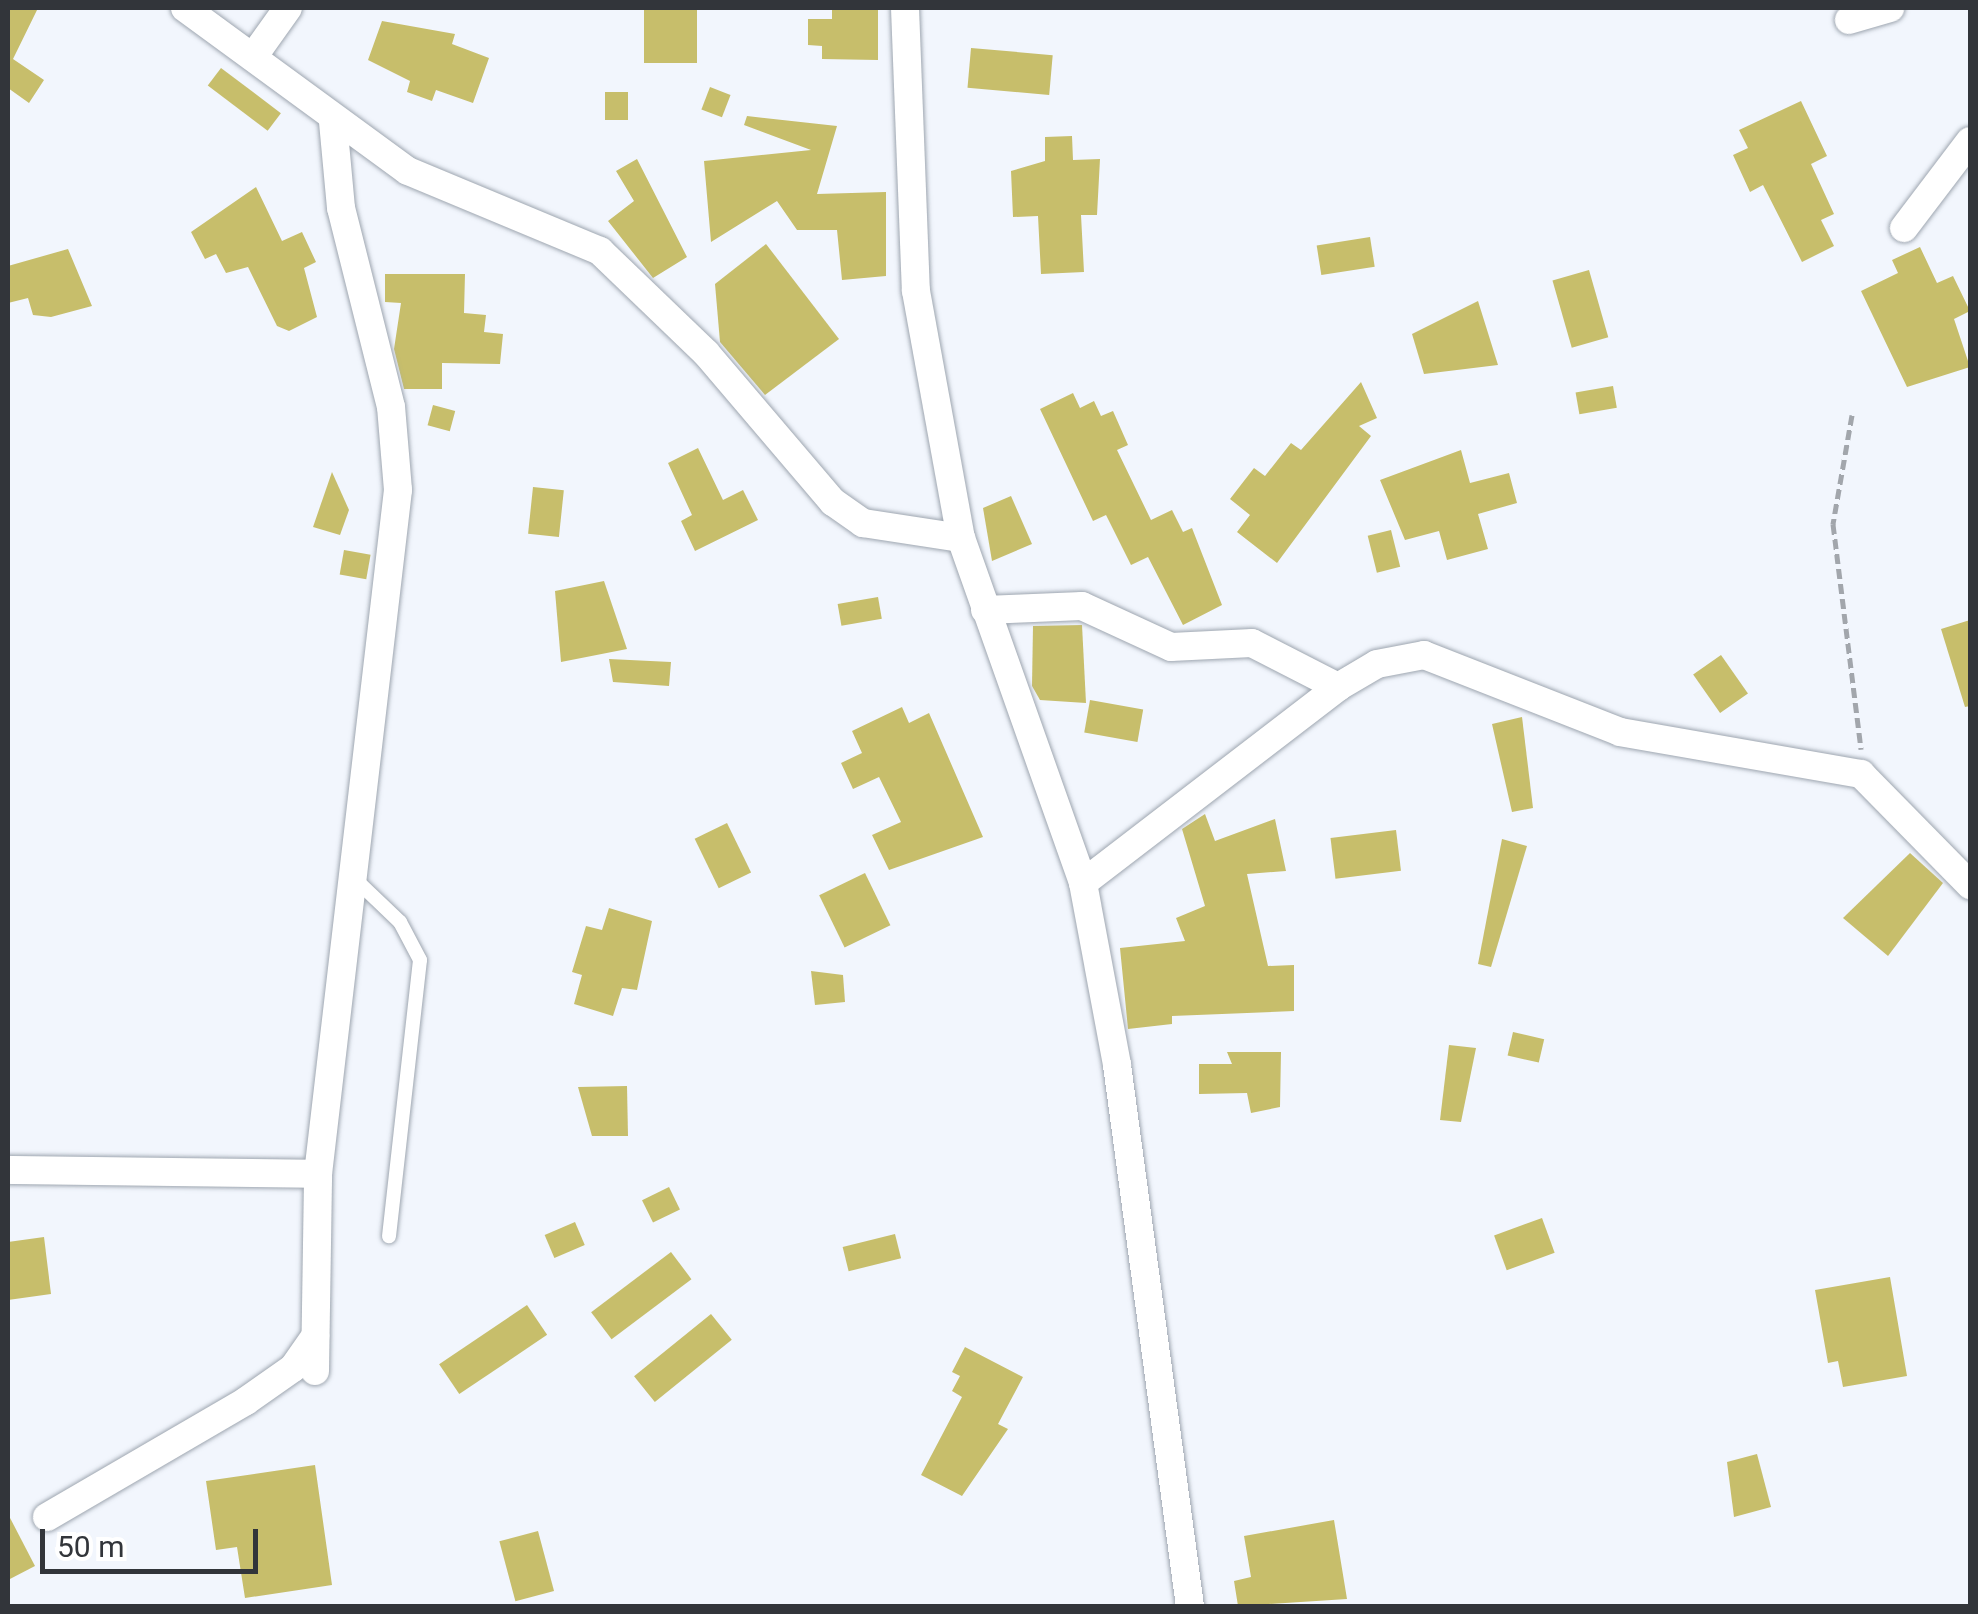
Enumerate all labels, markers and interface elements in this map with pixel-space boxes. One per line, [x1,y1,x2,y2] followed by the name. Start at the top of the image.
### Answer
[45,1509,262,1571] scale bar
[57,1529,124,1564] text: 50 m

